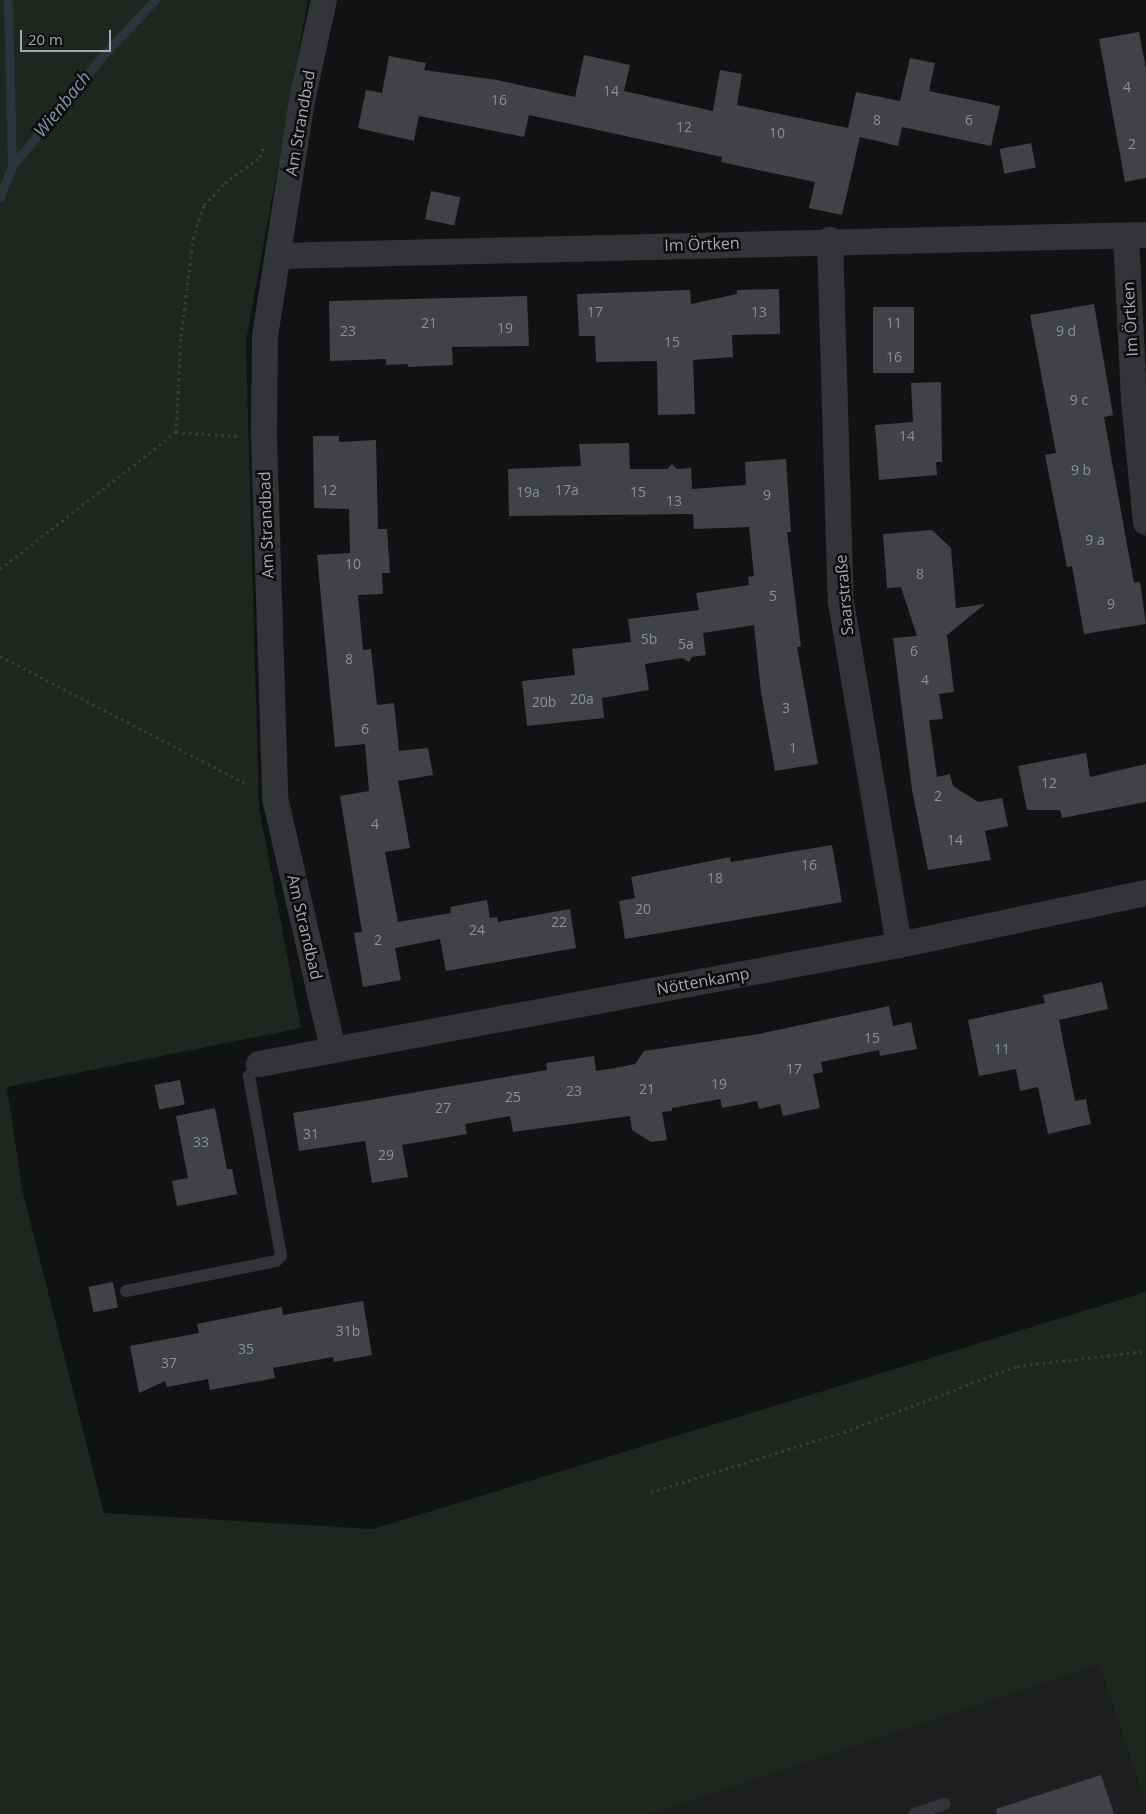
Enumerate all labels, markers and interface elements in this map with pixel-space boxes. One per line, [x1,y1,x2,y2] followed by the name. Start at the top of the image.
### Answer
[22,20,114,52] scale bar
[28,29,63,49] text: 20 m
[29,67,95,141] water label: Wienbach
[281,69,319,177] street label: Am Strandbad
[1123,79,1131,95] house number: 4
[603,83,619,99] house number: 14
[491,92,507,108] house number: 16
[873,112,881,128] house number: 8
[965,112,973,128] house number: 6
[676,119,692,135] house number: 12
[769,125,785,141] house number: 10
[1128,136,1136,152] house number: 2
[664,233,740,255] street label: Im Örtken
[1118,281,1142,357] street label: Im Örtken
[587,304,603,320] house number: 17
[751,304,767,320] house number: 13
[421,315,437,331] house number: 21
[886,315,902,331] house number: 11
[497,320,513,336] house number: 19
[340,323,356,339] house number: 23
[1056,323,1076,339] house number: 9 d
[664,334,680,350] house number: 15
[886,349,902,365] house number: 16
[1070,392,1088,408] house number: 9 c
[899,428,915,444] house number: 14
[1071,462,1091,478] house number: 9 b
[255,471,277,579] street label: Am Strandbad
[321,482,337,498] house number: 12
[555,482,579,498] house number: 17a
[516,484,540,500] house number: 19a
[630,484,646,500] house number: 15
[763,487,771,503] house number: 9
[666,493,682,509] house number: 13
[1085,532,1105,548] house number: 9 a
[831,554,857,636] street label: Saarstraße
[345,556,361,572] house number: 10
[916,566,924,582] house number: 8
[769,588,777,604] house number: 5
[1107,596,1115,612] house number: 9
[641,631,657,647] house number: 5b
[678,636,694,652] house number: 5a
[910,643,918,659] house number: 6
[345,651,353,667] house number: 8
[921,672,929,688] house number: 4
[570,691,594,707] house number: 20a
[532,694,556,710] house number: 20b
[782,700,790,716] house number: 3
[361,721,369,737] house number: 6
[789,740,797,756] house number: 1
[1041,775,1057,791] house number: 12
[934,788,942,804] house number: 2
[371,816,379,832] house number: 4
[947,832,963,848] house number: 14
[801,857,817,873] house number: 16
[707,870,723,886] house number: 18
[284,873,326,981] street label: Am Strandbad
[635,901,651,917] house number: 20
[551,914,567,930] house number: 22
[469,922,485,938] house number: 24
[374,932,382,948] house number: 2
[655,963,751,999] street label: Nöttenkamp
[864,1030,880,1046] house number: 15
[994,1041,1010,1057] house number: 11
[786,1061,802,1077] house number: 17
[711,1076,727,1092] house number: 19
[639,1081,655,1097] house number: 21
[566,1083,582,1099] house number: 23
[505,1089,521,1105] house number: 25
[435,1100,451,1116] house number: 27
[303,1126,319,1142] house number: 31
[193,1134,209,1150] house number: 33
[378,1147,394,1163] house number: 29
[336,1323,360,1339] house number: 31b
[238,1341,254,1357] house number: 35
[161,1355,177,1371] house number: 37

